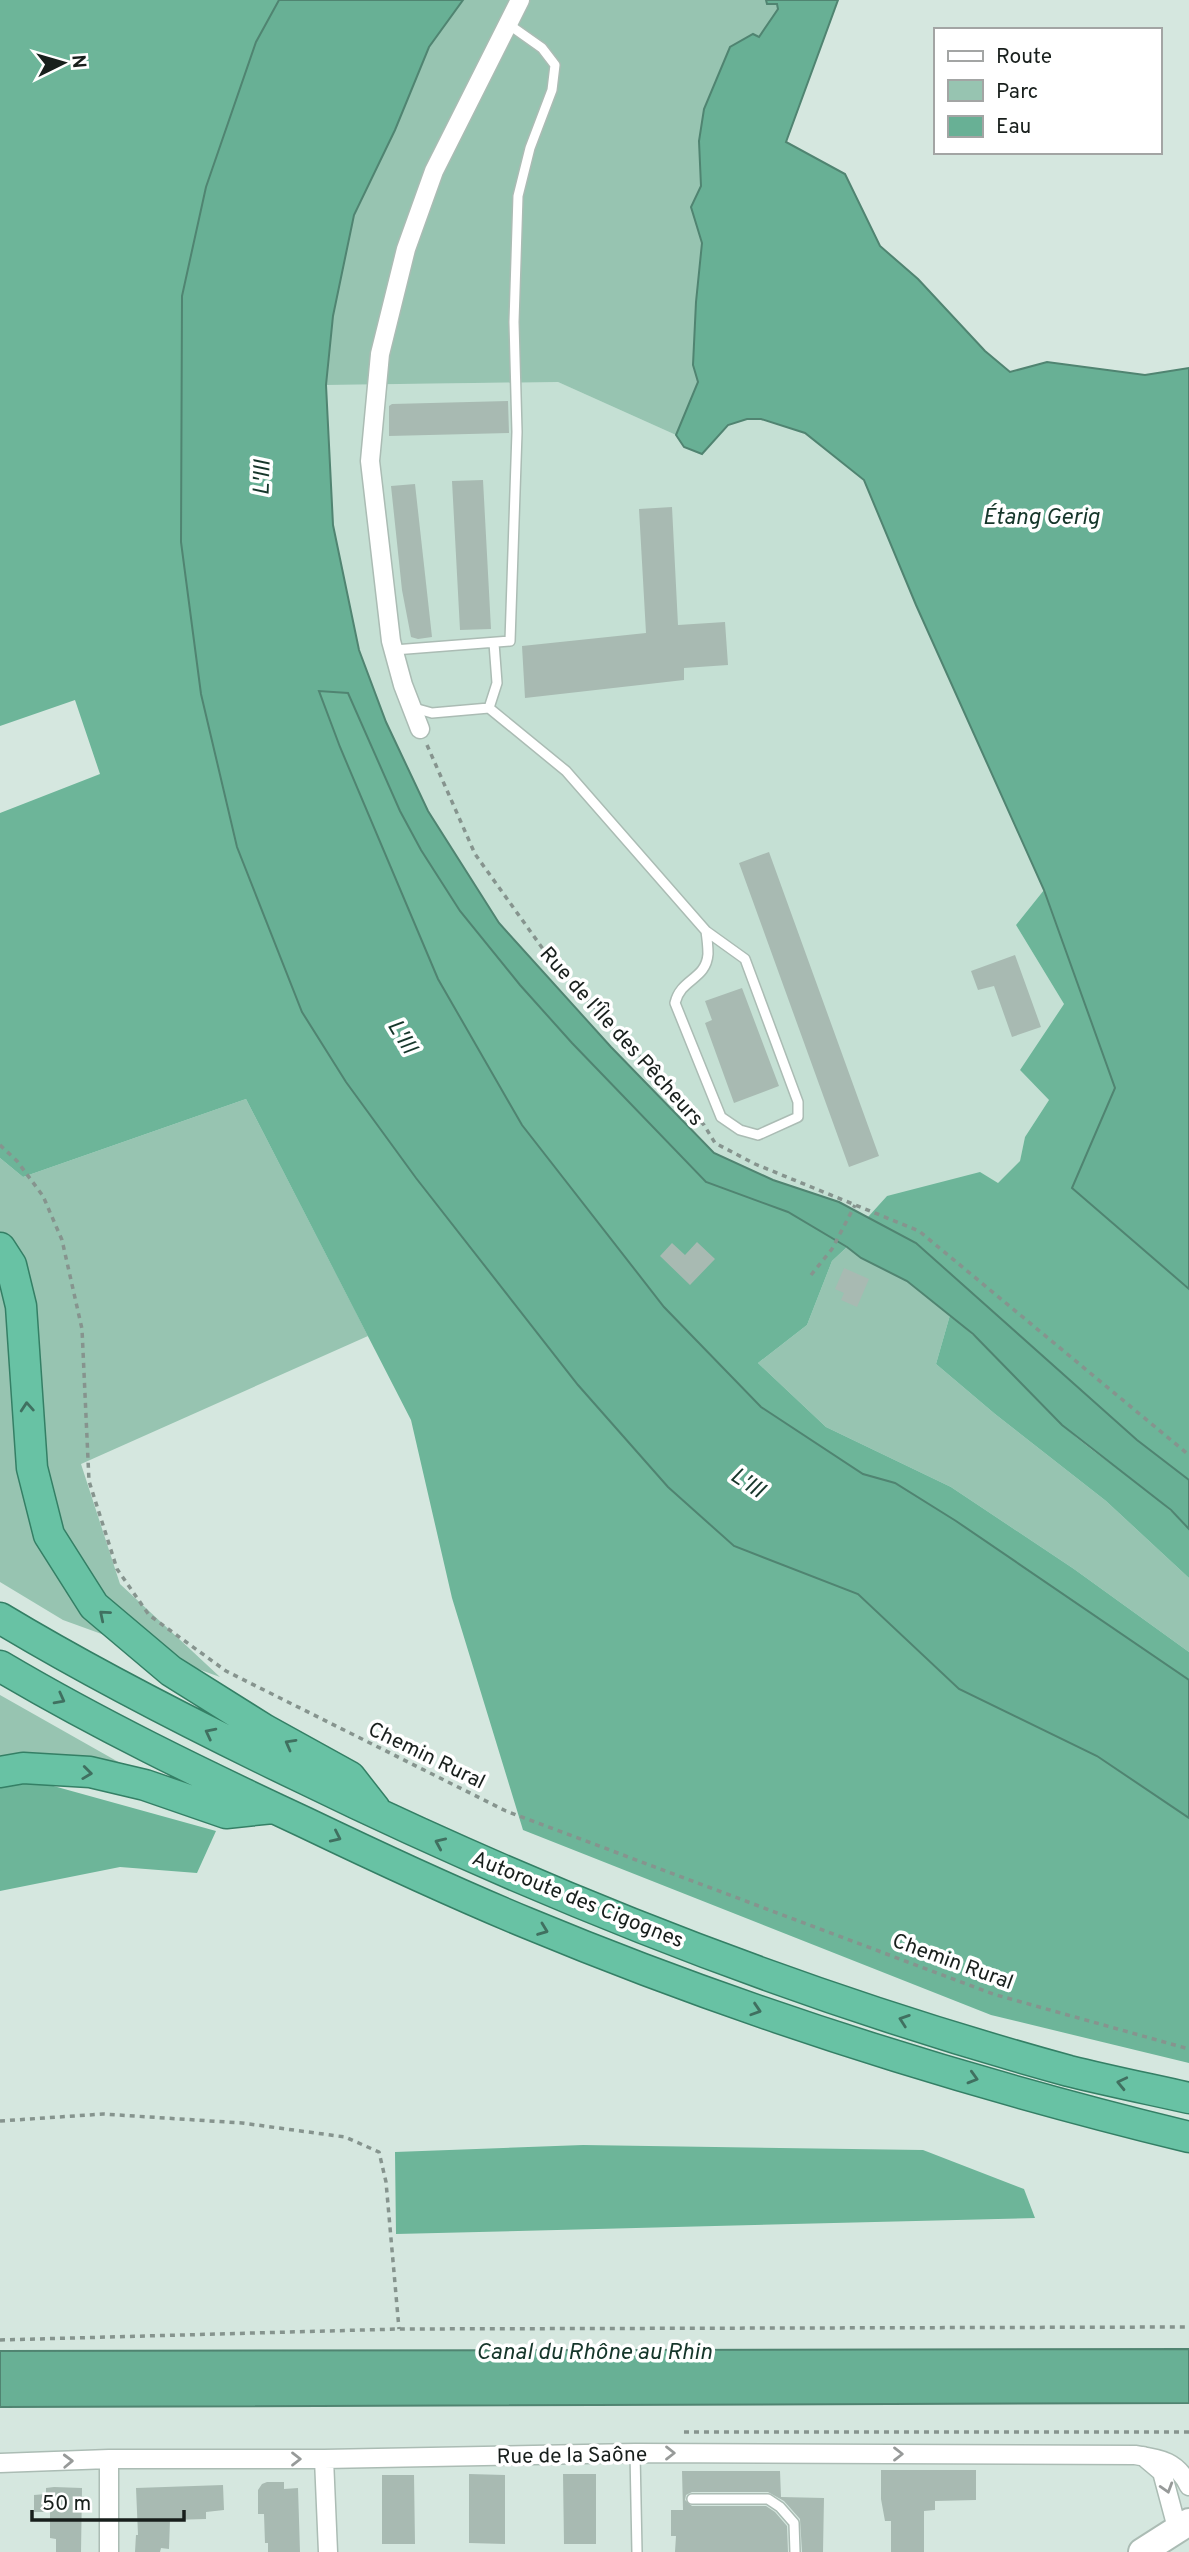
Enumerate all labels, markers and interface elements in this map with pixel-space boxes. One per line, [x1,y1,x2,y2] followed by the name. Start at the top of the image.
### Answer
[28,28,98,98] north arrow
[934,28,1161,154] legend
[996,44,1052,71] text: Route
[65,54,90,70] text: N
[996,79,1038,106] text: Parc
[996,114,1031,141] text: Eau
[248,459,279,496] water label: L'Ill
[982,503,1100,533] water label: Étang Gerig
[533,941,709,1132] street label: Rue de l'Île des Pêcheurs
[379,1015,423,1061] water label: L'Ill
[20,1401,35,1412] one-way arrow
[724,1462,770,1507] water label: L'Ill
[99,1611,112,1623] one-way arrow
[53,1690,65,1704] one-way arrow
[363,1716,489,1796] street label: Chemin Rural
[205,1728,217,1742] one-way arrow
[285,1739,297,1752] one-way arrow
[81,1765,93,1780] one-way arrow
[328,1829,341,1843] one-way arrow
[435,1837,447,1851] one-way arrow
[468,1846,687,1955] street label: Autoroute des Cigognes
[537,1921,549,1935] one-way arrow
[888,1928,1017,1997] street label: Chemin Rural
[750,2002,762,2016] one-way arrow
[898,2014,910,2028] one-way arrow
[967,2070,979,2085] one-way arrow
[1116,2077,1128,2091] one-way arrow
[476,2339,713,2368] water label: Canal du Rhône au Rhin
[497,2442,648,2471] street label: Rue de la Saône
[665,2446,676,2461] one-way arrow
[893,2446,903,2462] one-way arrow
[291,2451,301,2467] one-way arrow
[63,2453,74,2468] one-way arrow
[32,2478,184,2522] scale bar
[1159,2482,1173,2494] one-way arrow
[42,2491,91,2518] text: 50 m

